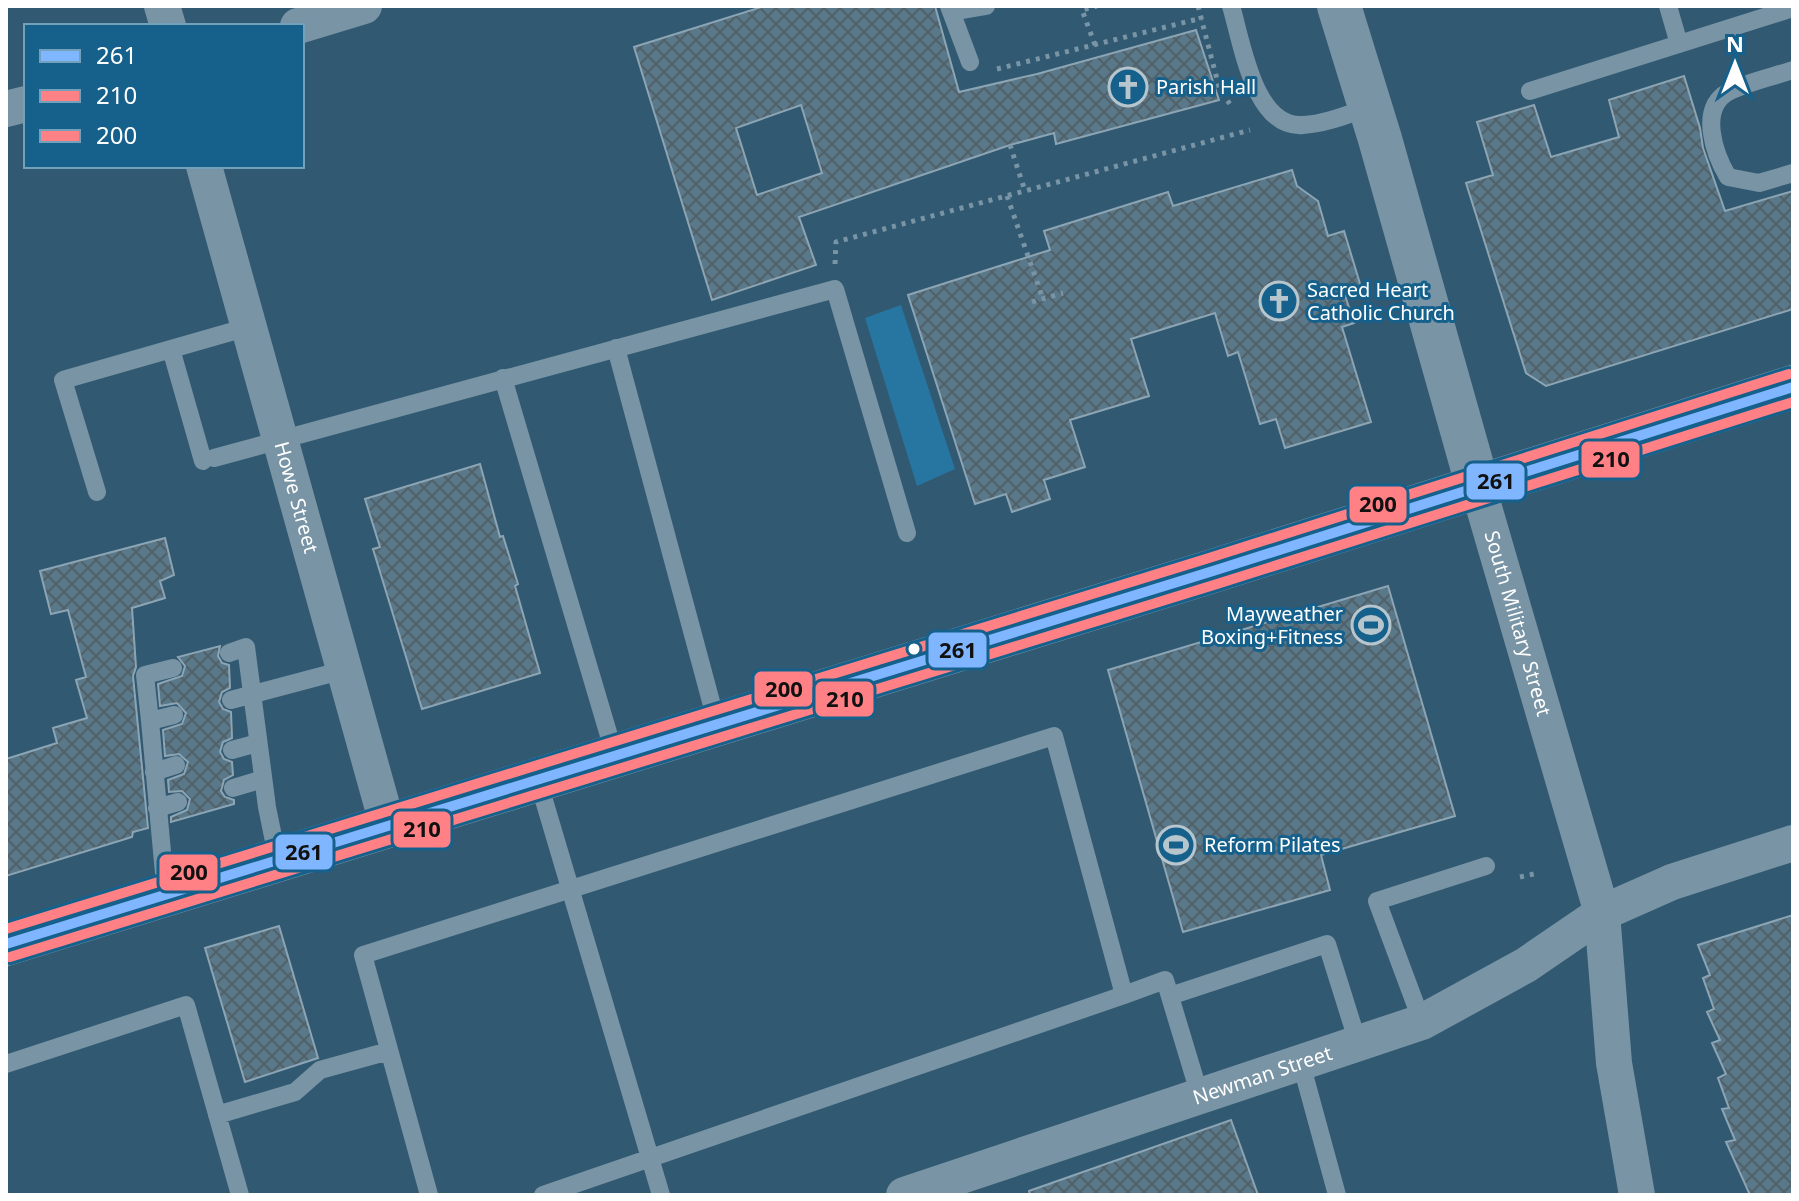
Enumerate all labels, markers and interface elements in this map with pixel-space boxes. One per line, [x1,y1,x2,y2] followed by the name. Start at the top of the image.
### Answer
[24,24,304,168] legend
[1695,24,1775,104] north arrow
[1726,28,1744,58] text: N
[96,38,137,71] text: 261
[1107,66,1149,108] church icon: Parish Hall
[1156,73,1256,100] place label: Parish Hall
[96,78,137,111] text: 210
[96,118,137,151] text: 200
[1307,276,1455,326] place label: Sacred Heart Catholic Church
[1258,280,1300,322] church icon: Sacred Heart Catholic Church
[268,438,325,556] street label: Howe Street
[1580,440,1641,479] line badge: 210
[1592,443,1630,473] text: 210
[1465,462,1526,501] line badge: 261
[1477,465,1515,495] text: 261
[1348,485,1408,524] line badge: 200
[1359,488,1397,518] text: 200
[1478,527,1558,719] street label: South Military Street
[1201,600,1343,650] place label: Mayweather Boxing+Fitness
[1350,604,1392,646] sports icon: Mayweather Boxing+Fitness
[927,631,988,669] line badge: 261
[939,634,977,664] text: 261
[906,641,922,657] unlabelled marker
[753,670,814,708] line badge: 200
[765,673,803,703] text: 200
[814,680,875,718] line badge: 210
[826,683,864,713] text: 210
[392,810,452,849] line badge: 210
[403,813,441,843] text: 210
[1155,824,1197,866] sports icon: Reform Pilates
[1204,831,1341,858] place label: Reform Pilates
[274,833,334,871] line badge: 261
[285,836,323,866] text: 261
[158,853,219,892] line badge: 200
[170,856,208,886] text: 200
[1189,1039,1336,1111] street label: Newman Street

